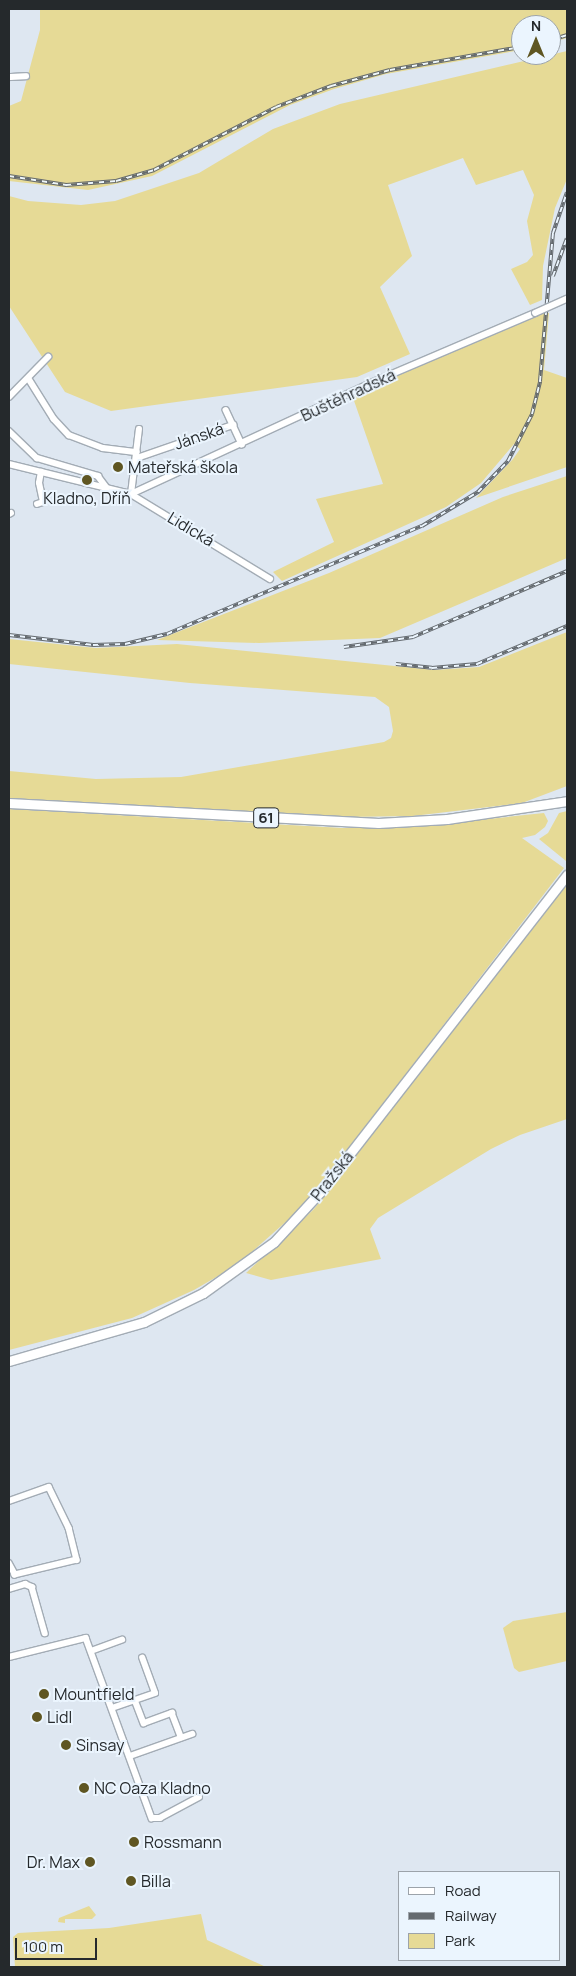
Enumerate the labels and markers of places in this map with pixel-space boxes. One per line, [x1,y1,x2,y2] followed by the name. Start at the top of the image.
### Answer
[128,457,238,477] place label: Mateřská škola
[112,461,124,473] marker: Mateřská škola
[81,474,93,486] marker: Kladno, Dříň
[43,488,131,508] place label: Kladno, Dříň
[54,1684,135,1704] place label: Mountfield
[38,1688,50,1700] marker: Mountfield
[47,1707,72,1727] place label: Lidl
[31,1711,43,1723] marker: Lidl
[76,1735,124,1755] place label: Sinsay
[60,1739,72,1751] marker: Sinsay
[94,1778,211,1798] place label: NC Oaza Kladno
[78,1782,90,1794] marker: NC Oaza Kladno
[144,1832,222,1852] place label: Rossmann
[128,1836,140,1848] marker: Rossmann
[27,1852,80,1872] place label: Dr. Max
[84,1856,96,1868] marker: Dr. Max
[141,1871,171,1891] place label: Billa
[125,1875,137,1887] marker: Billa

